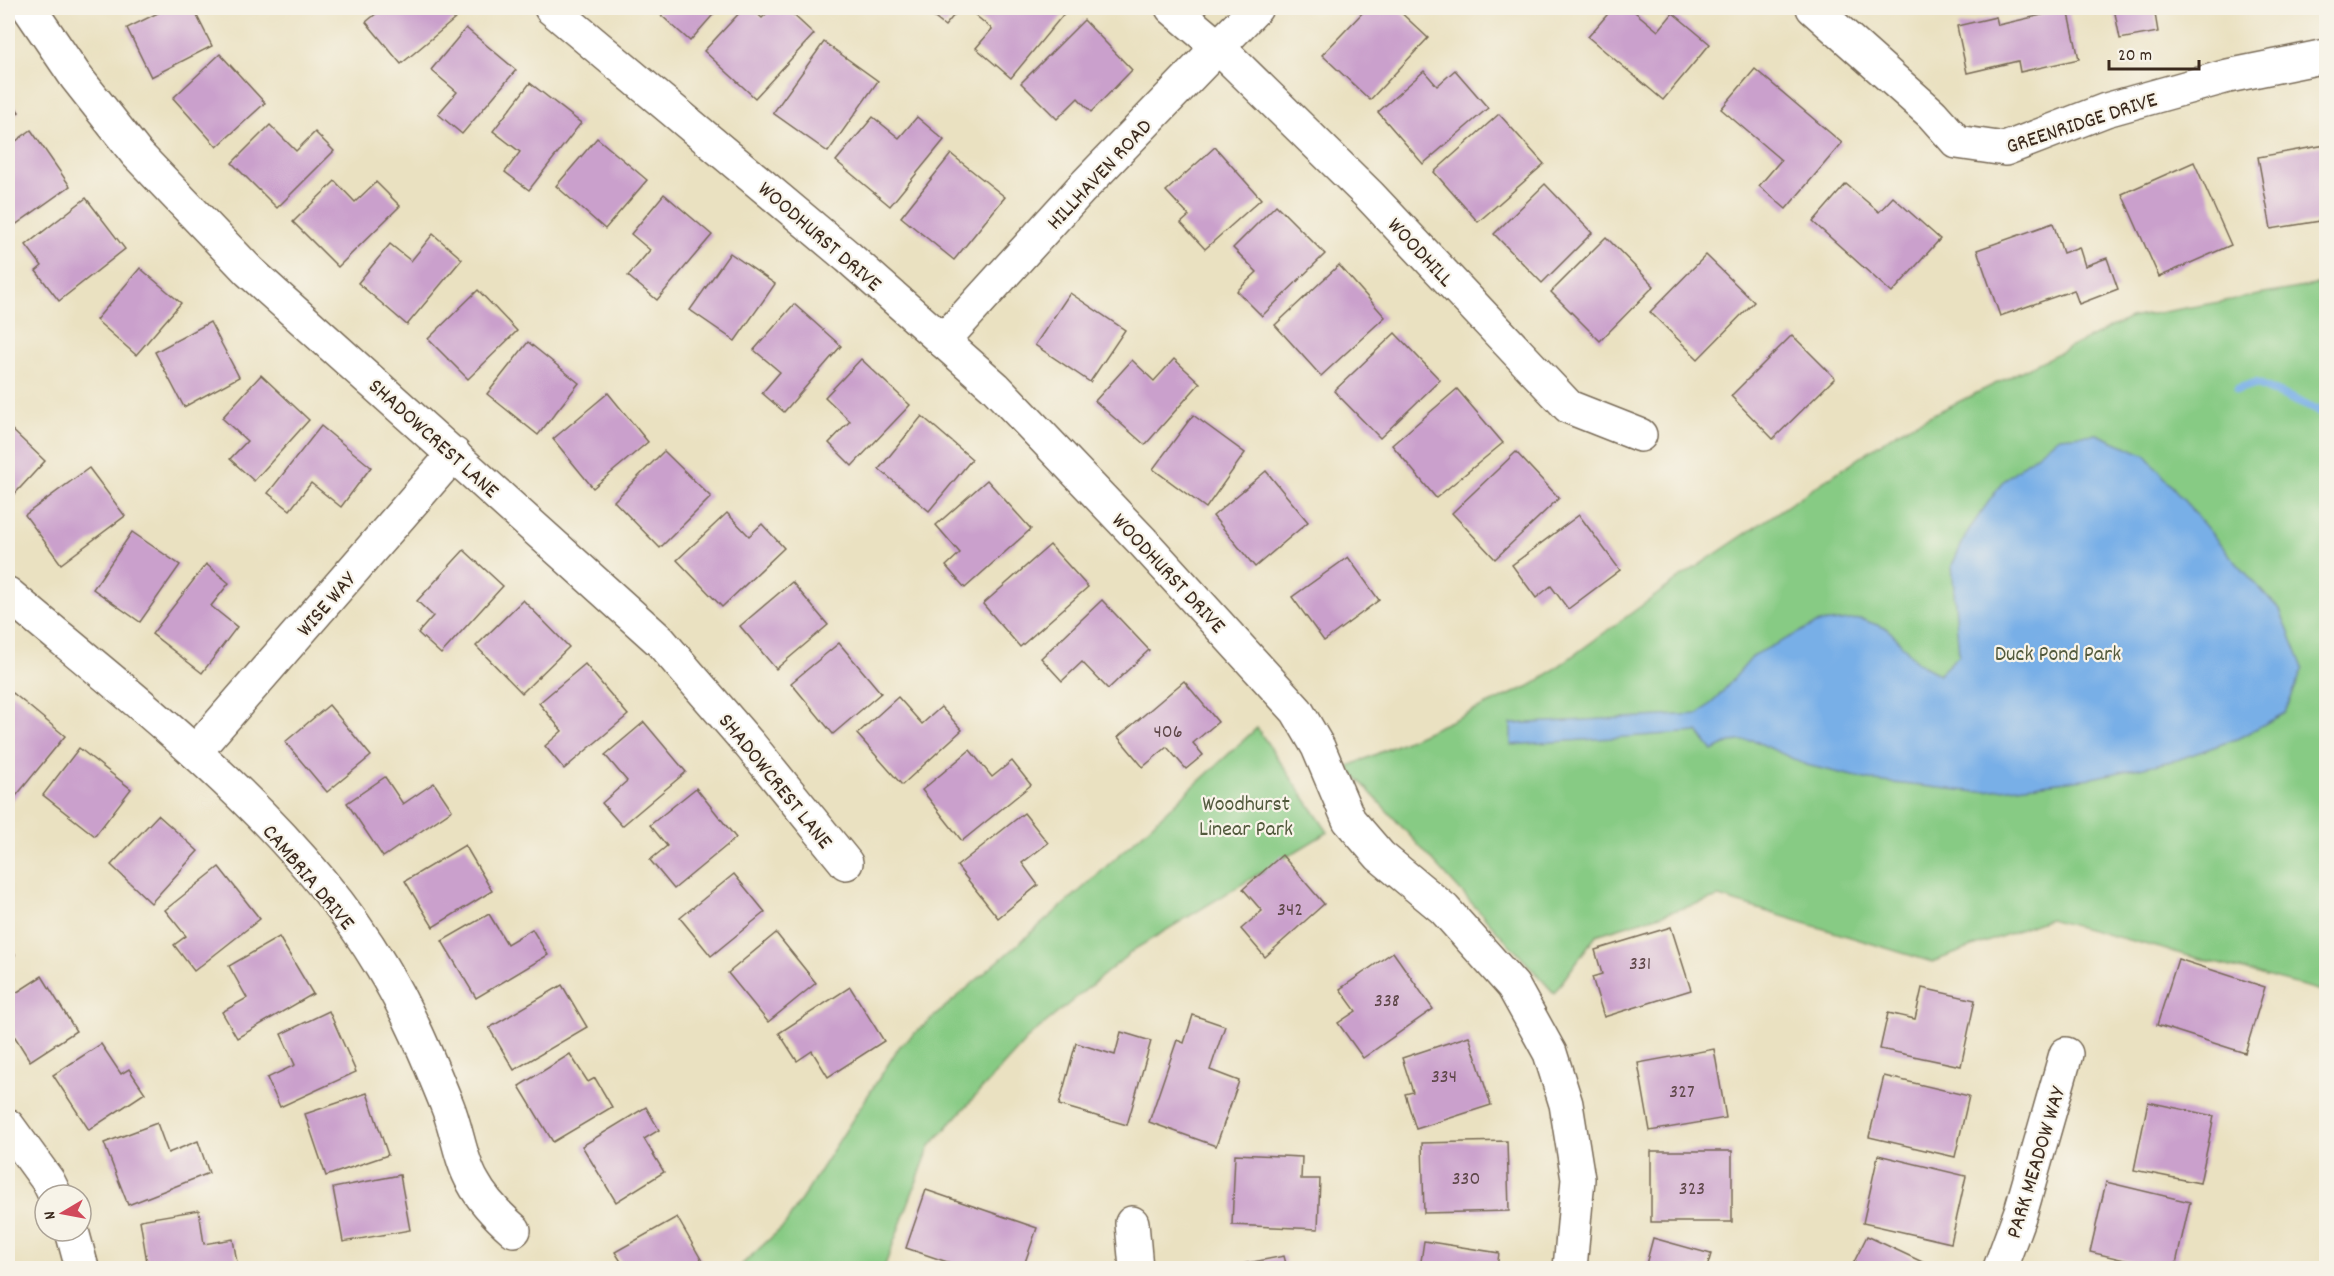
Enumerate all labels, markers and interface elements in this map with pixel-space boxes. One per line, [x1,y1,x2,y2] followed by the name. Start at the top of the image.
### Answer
[2109,33,2199,71] scale bar
[2118,44,2152,69] text: 20 m
[2003,85,2162,163] street label: GREENRIDGE DRIVE
[1041,113,1161,238] street label: HILLHAVEN ROAD
[750,175,887,300] street label: WOODHURST DRIVE
[1379,212,1460,295] street label: WOODHILL
[360,372,505,507] street label: SHADOWCREST LANE
[1103,507,1232,642] street label: WOODHURST DRIVE
[291,565,365,644] street label: WISE WAY
[1995,640,2121,671] park label: Duck Pond Park
[710,708,839,857] street label: SHADOWCREST LANE
[1154,719,1183,747] house number: 406
[1199,790,1293,846] park label: Woodhurst Linear Park
[254,818,361,938] street label: CAMBRIA DRIVE
[1277,897,1303,925] house number: 342
[1629,951,1651,979] house number: 331
[1374,988,1400,1016] house number: 338
[1431,1064,1457,1092] house number: 334
[1669,1079,1695,1107] house number: 327
[2000,1082,2075,1243] street label: PARK MEADOW WAY
[1452,1166,1480,1194] house number: 330
[1679,1176,1705,1204] house number: 323
[33,1183,93,1243] north arrow
[39,1209,63,1221] text: N

